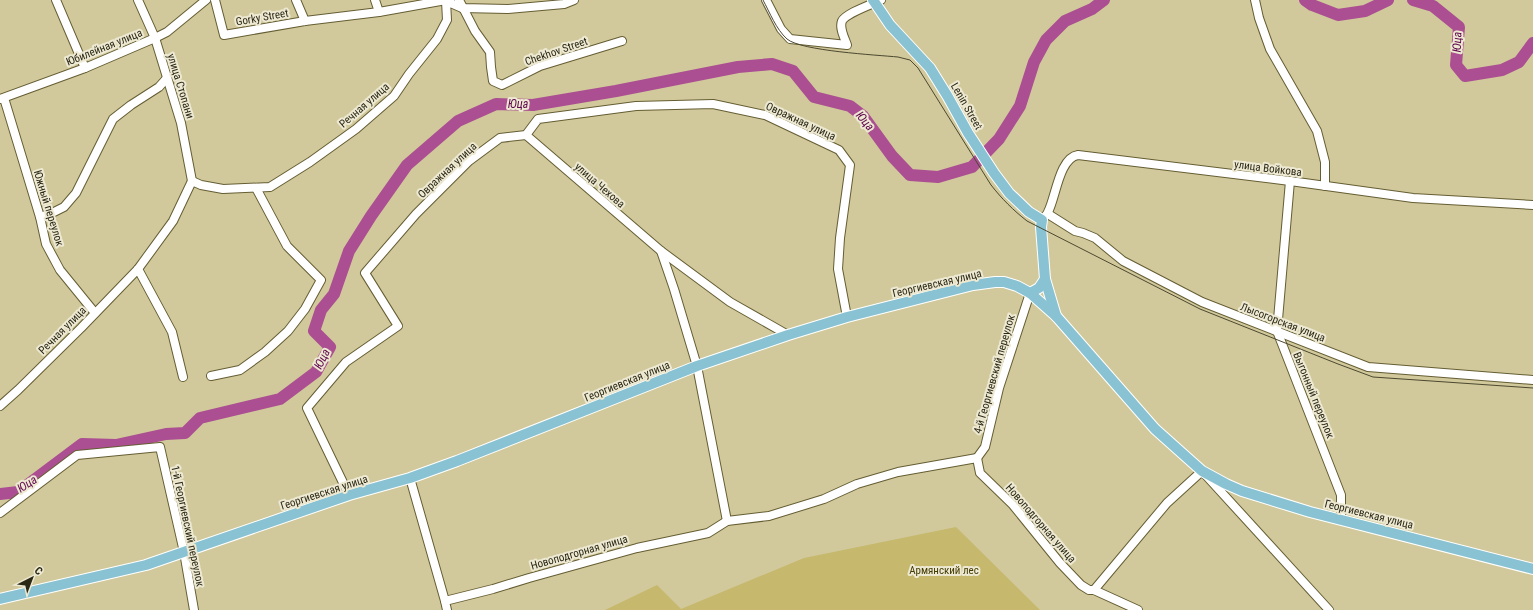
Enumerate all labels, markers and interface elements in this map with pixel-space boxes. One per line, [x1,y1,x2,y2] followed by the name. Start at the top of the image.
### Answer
[235,6,289,29] street label: Gorky Street
[64,26,144,69] street label: Юбилейная улица
[1450,31,1464,53] water label: Юца
[523,35,589,68] street label: Chekhov Street
[164,52,197,120] street label: улица Стопани
[337,80,392,131] street label: Речная улица
[948,81,985,132] street label: Lenin Street
[508,97,528,111] water label: Юца
[764,100,838,143] street label: Овражная улица
[853,109,877,133] water label: Юца
[415,140,479,201] street label: Овражная улица
[1234,158,1302,179] street label: улица Войкова
[572,160,627,211] street label: улица Чехова
[31,168,66,248] street label: Южный переулок
[891,267,983,300] street label: Георгиевская улица
[1239,300,1327,345] street label: Лысогорская улица
[36,304,89,357] street label: Речная улица
[971,312,1018,435] street label: 4-й Георгиевский переулок
[311,347,333,371] water label: Юца
[1290,350,1337,441] street label: Выгонный переулок
[583,358,672,405] street label: Георгиевская улица
[168,464,207,588] street label: 1-й Георгиевский переулок
[279,472,369,513] street label: Георгиевская улица
[15,473,39,495] water label: Юца
[1003,481,1078,565] street label: Новоподгорная улица
[1323,497,1415,532] street label: Георгиевская улица
[529,532,629,573] street label: Новоподгорная улица
[12,558,52,598] north arrow
[32,564,45,578] text: С
[909,564,979,577] park label: Армянский лес

